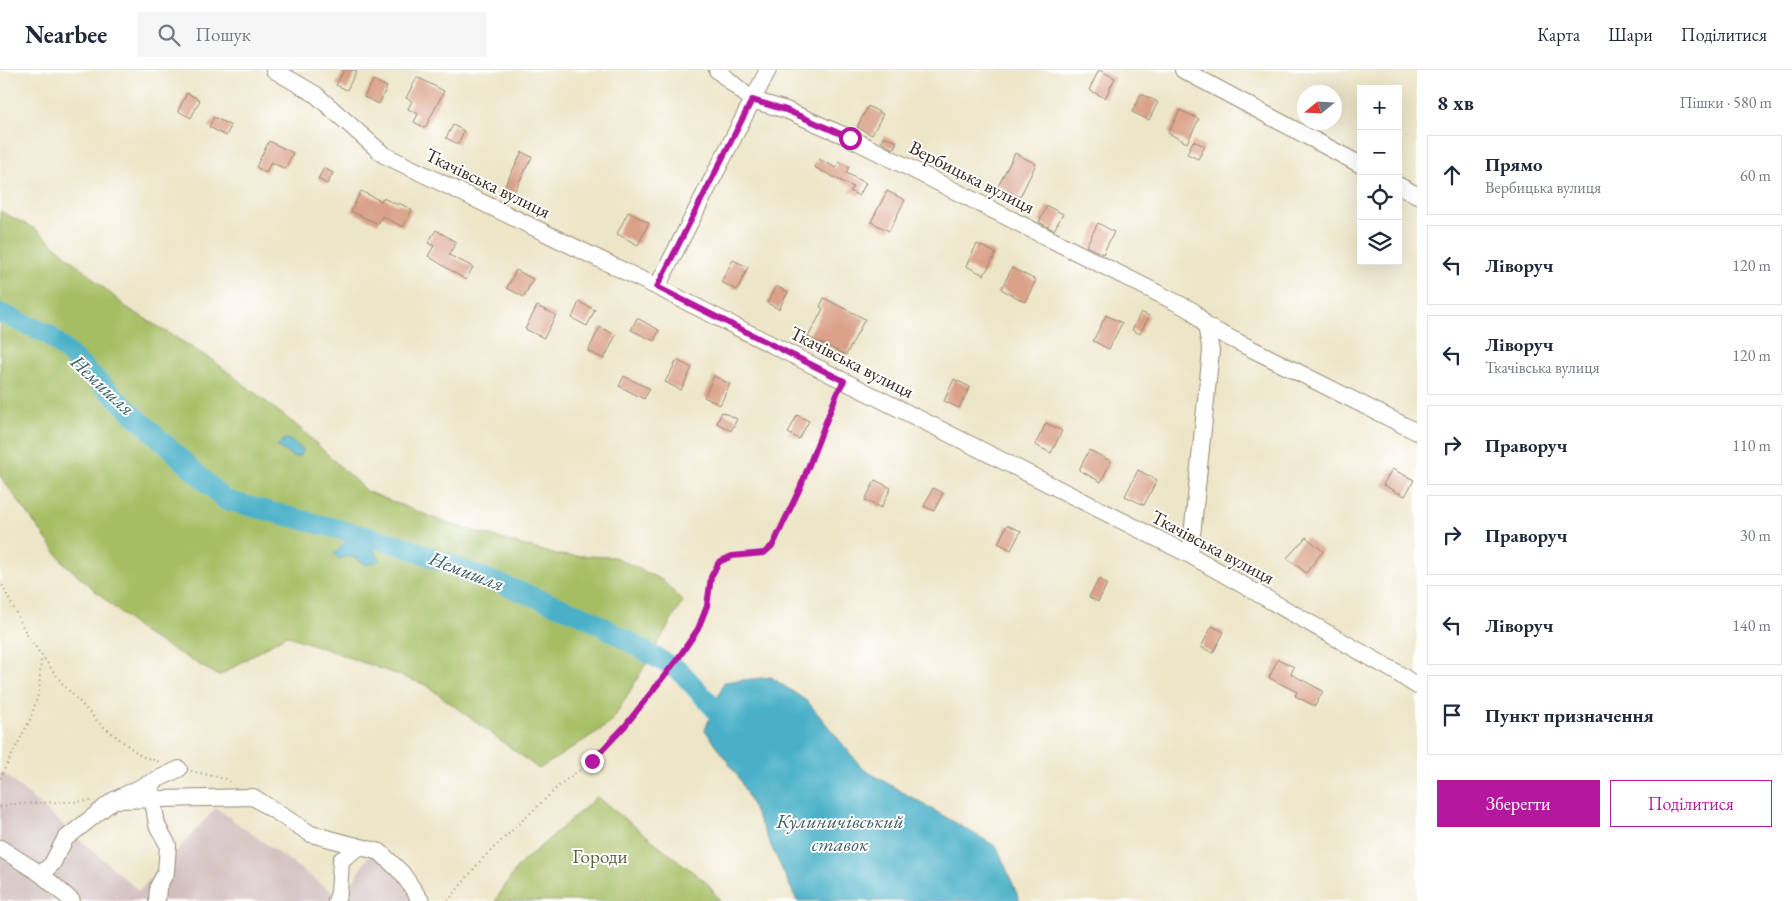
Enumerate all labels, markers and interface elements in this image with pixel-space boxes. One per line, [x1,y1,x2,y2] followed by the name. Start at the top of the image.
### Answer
[137,12,487,57] search box
[25,19,107,50] text: Nearbee
[155,21,183,49] icon: search
[195,22,251,47] text: Пошук
[1537,23,1580,46] text: Карта
[1608,23,1653,46] text: Шари
[1681,23,1767,46] text: Поділитися
[1297,85,1342,130] north arrow
[1357,85,1402,265] map controls
[1357,85,1402,130] button: +
[1437,89,1474,116] text: 8 хв
[1679,92,1772,113] text: Пішки · 580 m
[839,127,862,150] route start
[1357,130,1402,175] button: −
[905,135,1040,220] street label: Вербицька вулиця
[421,142,555,224] street label: Ткачівська вулиця
[1485,152,1543,177] text: Прямо
[1438,161,1466,189] icon: ahead
[1740,165,1771,186] text: 60 m
[1357,175,1402,220] button: locate
[1485,177,1601,198] text: Вербицька вулиця
[1357,220,1402,265] button: layers
[1438,251,1466,279] icon: left
[1485,253,1553,278] text: Ліворуч
[1732,255,1771,276] text: 120 m
[786,320,919,404] street label: Ткачівська вулиця
[1485,332,1553,357] text: Ліворуч
[1438,341,1466,369] icon: left
[1732,345,1771,366] text: 120 m
[65,348,140,421] water label: Немишля
[1485,357,1600,378] text: Ткачівська вулиця
[1438,431,1466,459] icon: right
[1485,433,1567,458] text: Праворуч
[1732,435,1771,456] text: 110 m
[1147,504,1279,590] street label: Ткачівська вулиця
[1438,521,1466,549] icon: right
[1485,523,1567,548] text: Праворуч
[1740,525,1771,546] text: 30 m
[425,544,508,597] water label: Немишля
[1438,611,1466,639] icon: left
[1485,613,1553,638] text: Ліворуч
[1732,615,1771,636] text: 140 m
[1438,701,1466,729] icon: arrive
[1485,703,1654,728] text: Пункт призначення
[581,750,604,773] route end
[1437,780,1600,827] button: Зберегти
[1610,780,1772,827] button: Поділитися
[775,808,904,857] water label: Кулиничівський ставок
[573,844,628,869] park label: Городи

